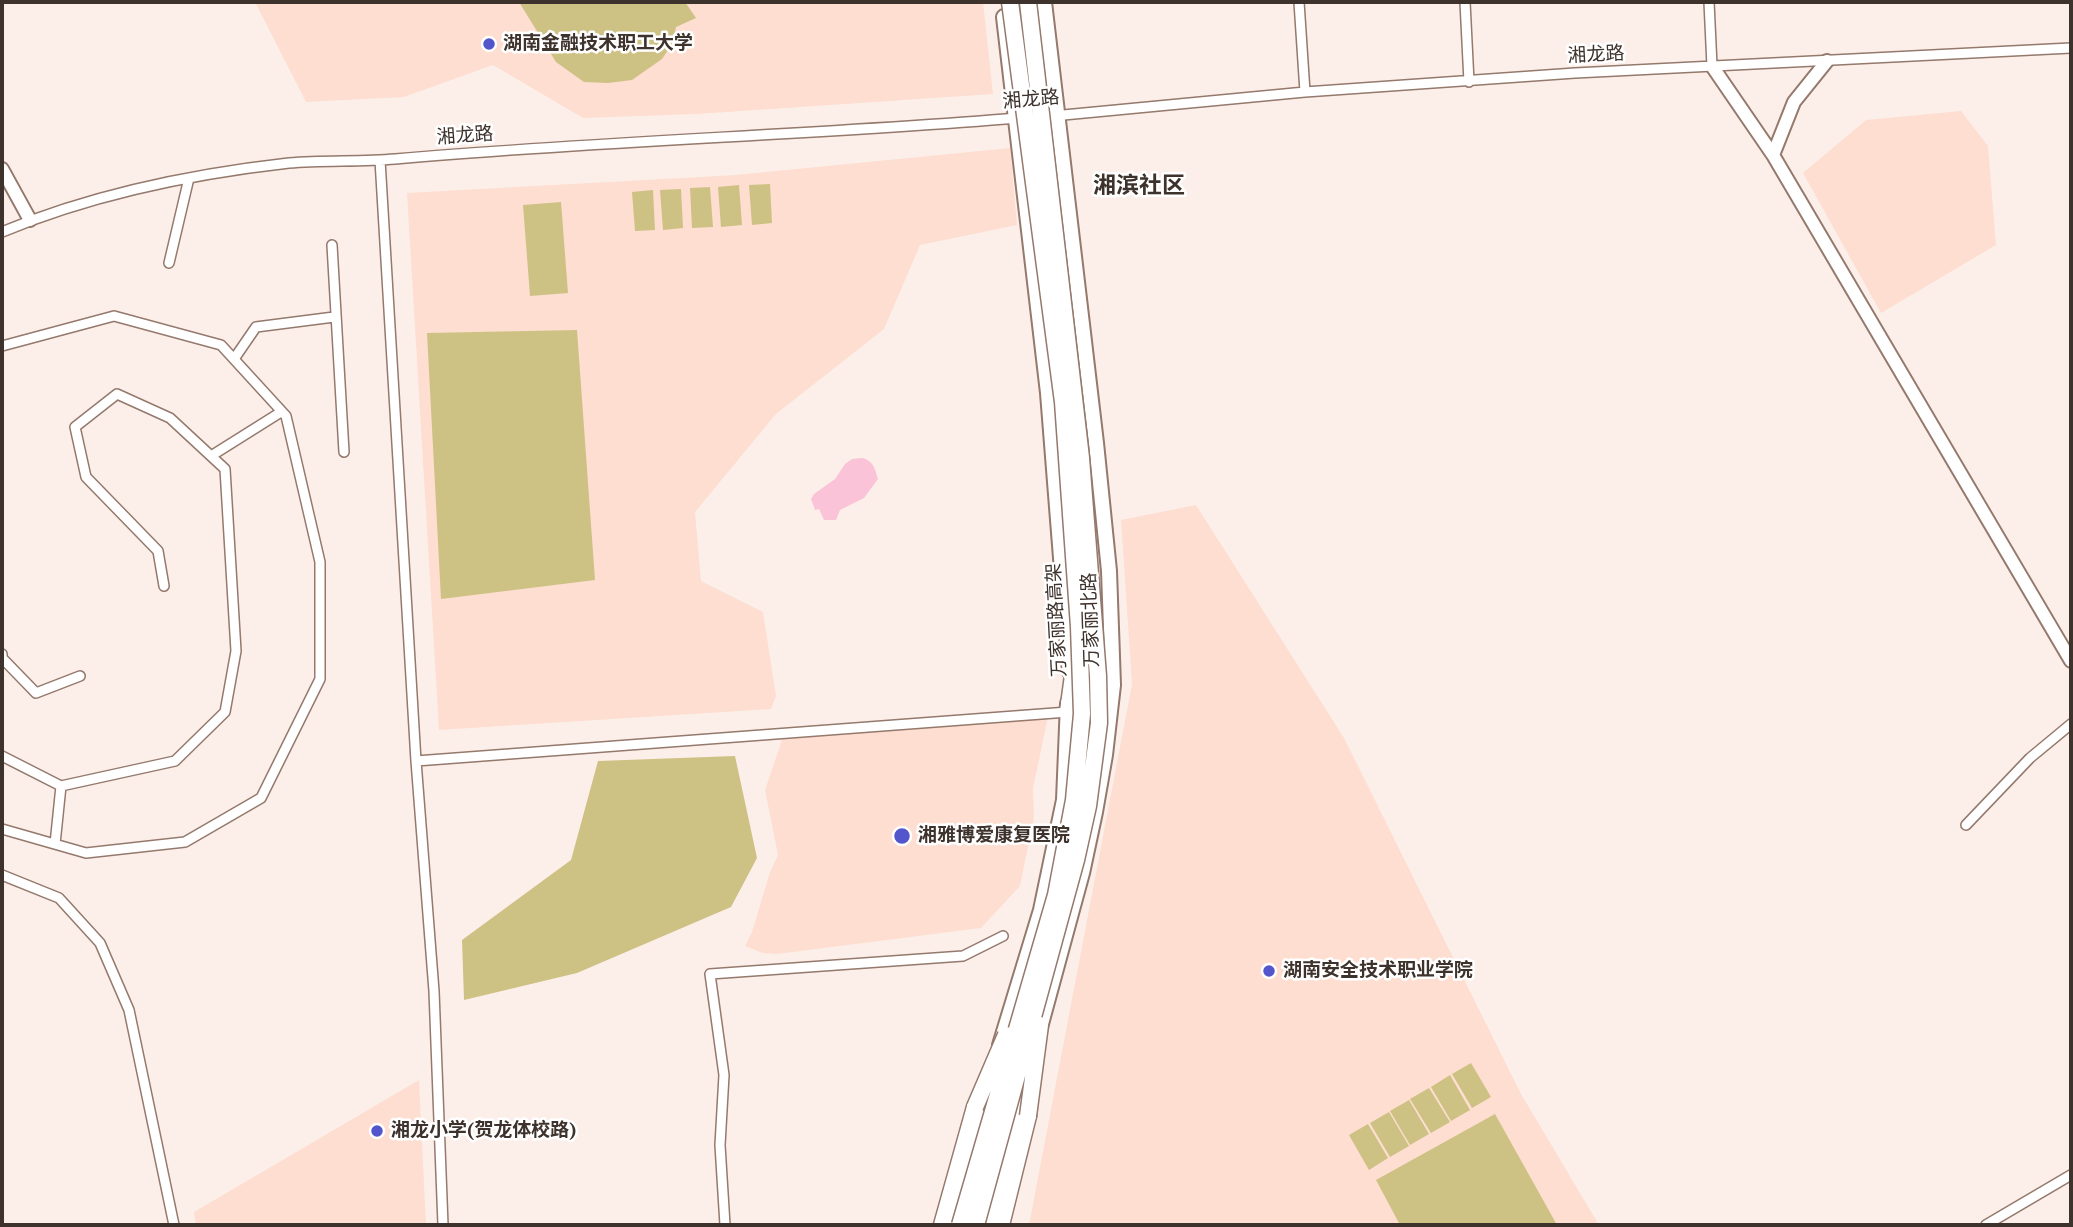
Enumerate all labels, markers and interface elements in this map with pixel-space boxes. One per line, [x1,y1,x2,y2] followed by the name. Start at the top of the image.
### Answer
[503,33,693,55] place label: 湖南金融技术职工大学
[481,36,497,52] marker: 湖南金融技术职工大学
[1567,42,1625,68] street label: 湘龙路
[1002,86,1060,114] street label: 湘龙路
[436,123,494,149] street label: 湘龙路
[1093,172,1185,200] district label: 湘滨社区
[1043,562,1071,678] street label: 万家丽路高架
[1078,572,1104,668] street label: 万家丽北路
[918,825,1070,847] place label: 湘雅博爱康复医院
[892,826,912,846] marker: 湘雅博爱康复医院
[1283,960,1473,982] place label: 湖南安全技术职业学院
[1261,963,1277,979] marker: 湖南安全技术职业学院
[391,1120,576,1142] place label: 湘龙小学(贺龙体校路)
[369,1123,385,1139] marker: 湘龙小学(贺龙体校路)

